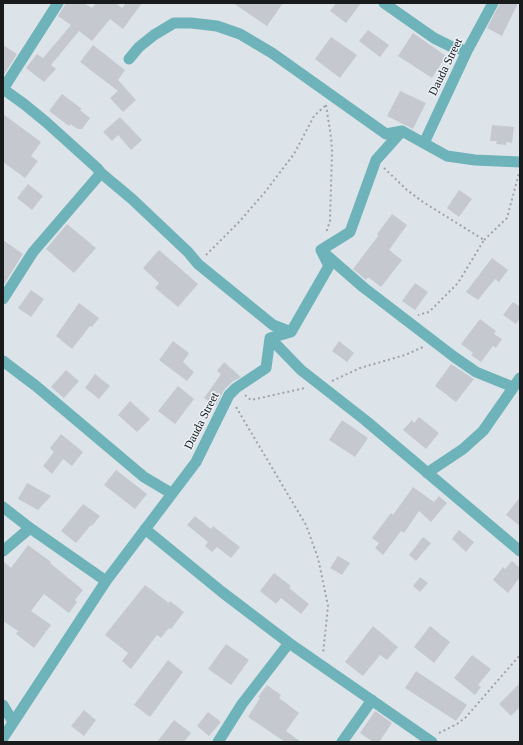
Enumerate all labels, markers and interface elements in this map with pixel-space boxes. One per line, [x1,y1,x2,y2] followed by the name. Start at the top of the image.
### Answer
[426,36,466,98] street label: Dauda Street
[181,390,223,452] street label: Dauda Street

